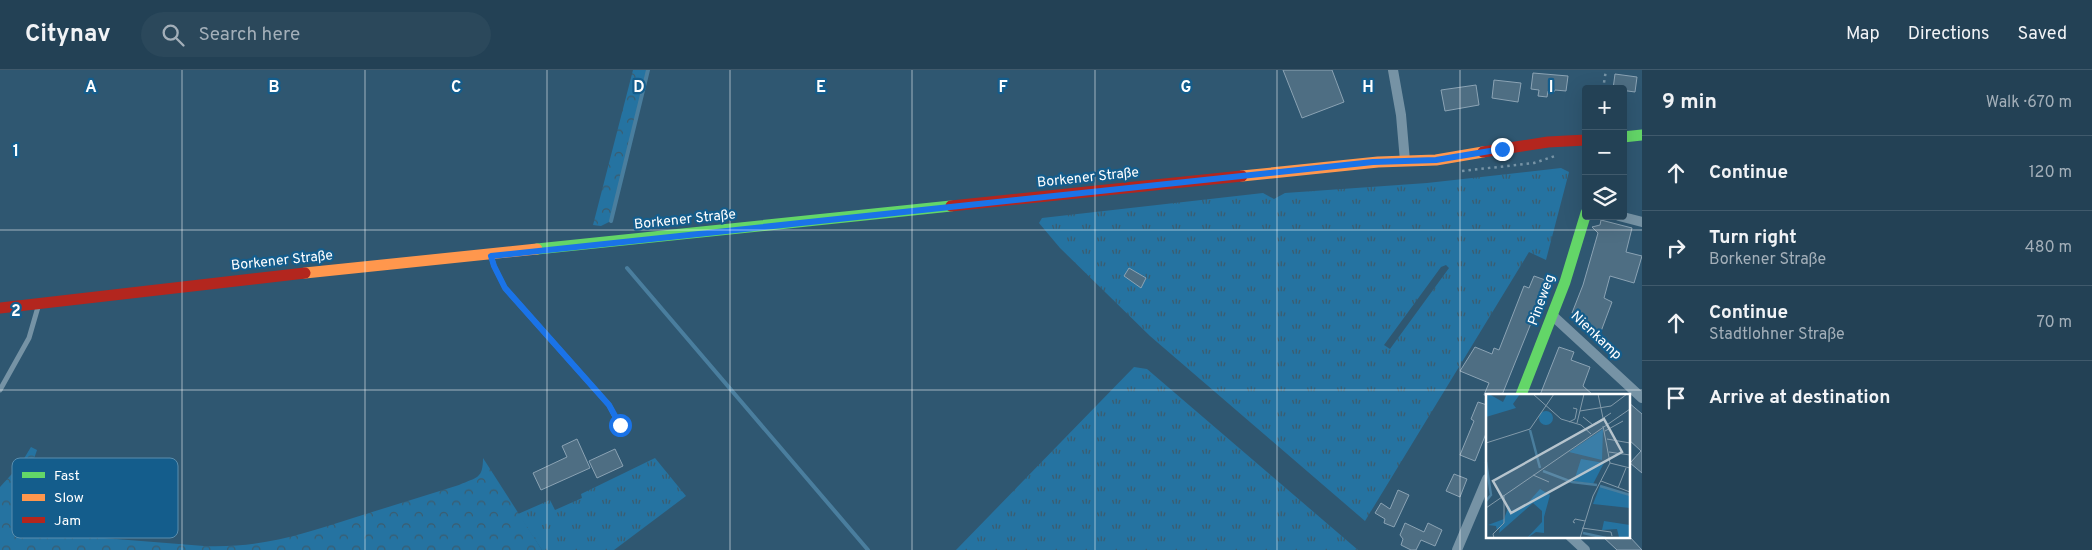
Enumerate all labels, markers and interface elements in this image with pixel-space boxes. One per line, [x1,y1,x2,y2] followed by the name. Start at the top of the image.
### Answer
[141,12,491,57] search box
[25,20,111,50] text: Citynav
[159,21,187,49] icon: search
[199,23,300,47] text: Search here
[1846,23,1880,46] text: Map
[1908,23,1990,46] text: Directions
[2018,23,2067,46] text: Saved
[85,78,97,98] text: A
[268,78,280,98] text: B
[451,78,461,98] text: C
[633,78,645,98] text: D
[816,78,826,98] text: E
[998,78,1008,98] text: F
[1181,78,1191,98] text: G
[1362,78,1374,98] text: H
[1549,78,1553,98] text: I
[1582,85,1627,220] map controls
[1582,85,1627,130] button: +
[1662,89,1717,116] text: 9 min
[1986,93,2072,113] text: Walk · 670 m
[1582,130,1627,175] button: −
[1491,138,1514,161] route end
[13,142,19,162] text: 1
[1662,159,1690,187] icon: ahead
[1709,161,1788,185] text: Continue
[2029,163,2072,183] text: 120 m
[1036,164,1140,192] street label: Borkener Straße
[1582,175,1627,220] button: layers
[633,206,737,234] street label: Borkener Straße
[1709,226,1797,250] text: Turn right
[1662,234,1690,262] icon: right
[2025,238,2072,258] text: 480 m
[230,247,334,275] street label: Borkener Straße
[1709,250,1826,270] text: Borkener Straße
[1525,272,1559,328] street label: Pineweg
[1709,301,1788,325] text: Continue
[11,302,21,322] text: 2
[1567,308,1625,364] street label: Nienkamp
[1662,309,1690,337] icon: ahead
[2037,313,2072,333] text: 70 m
[1709,325,1845,345] text: Stadtlohner Straße
[1662,384,1690,412] icon: arrive
[1709,386,1890,410] text: Arrive at destination
[1486,394,1630,538] inset map
[609,414,632,437] route start
[12,458,178,538] legend
[54,468,80,485] text: Fast
[54,490,84,507] text: Slow
[54,513,81,530] text: Jam

